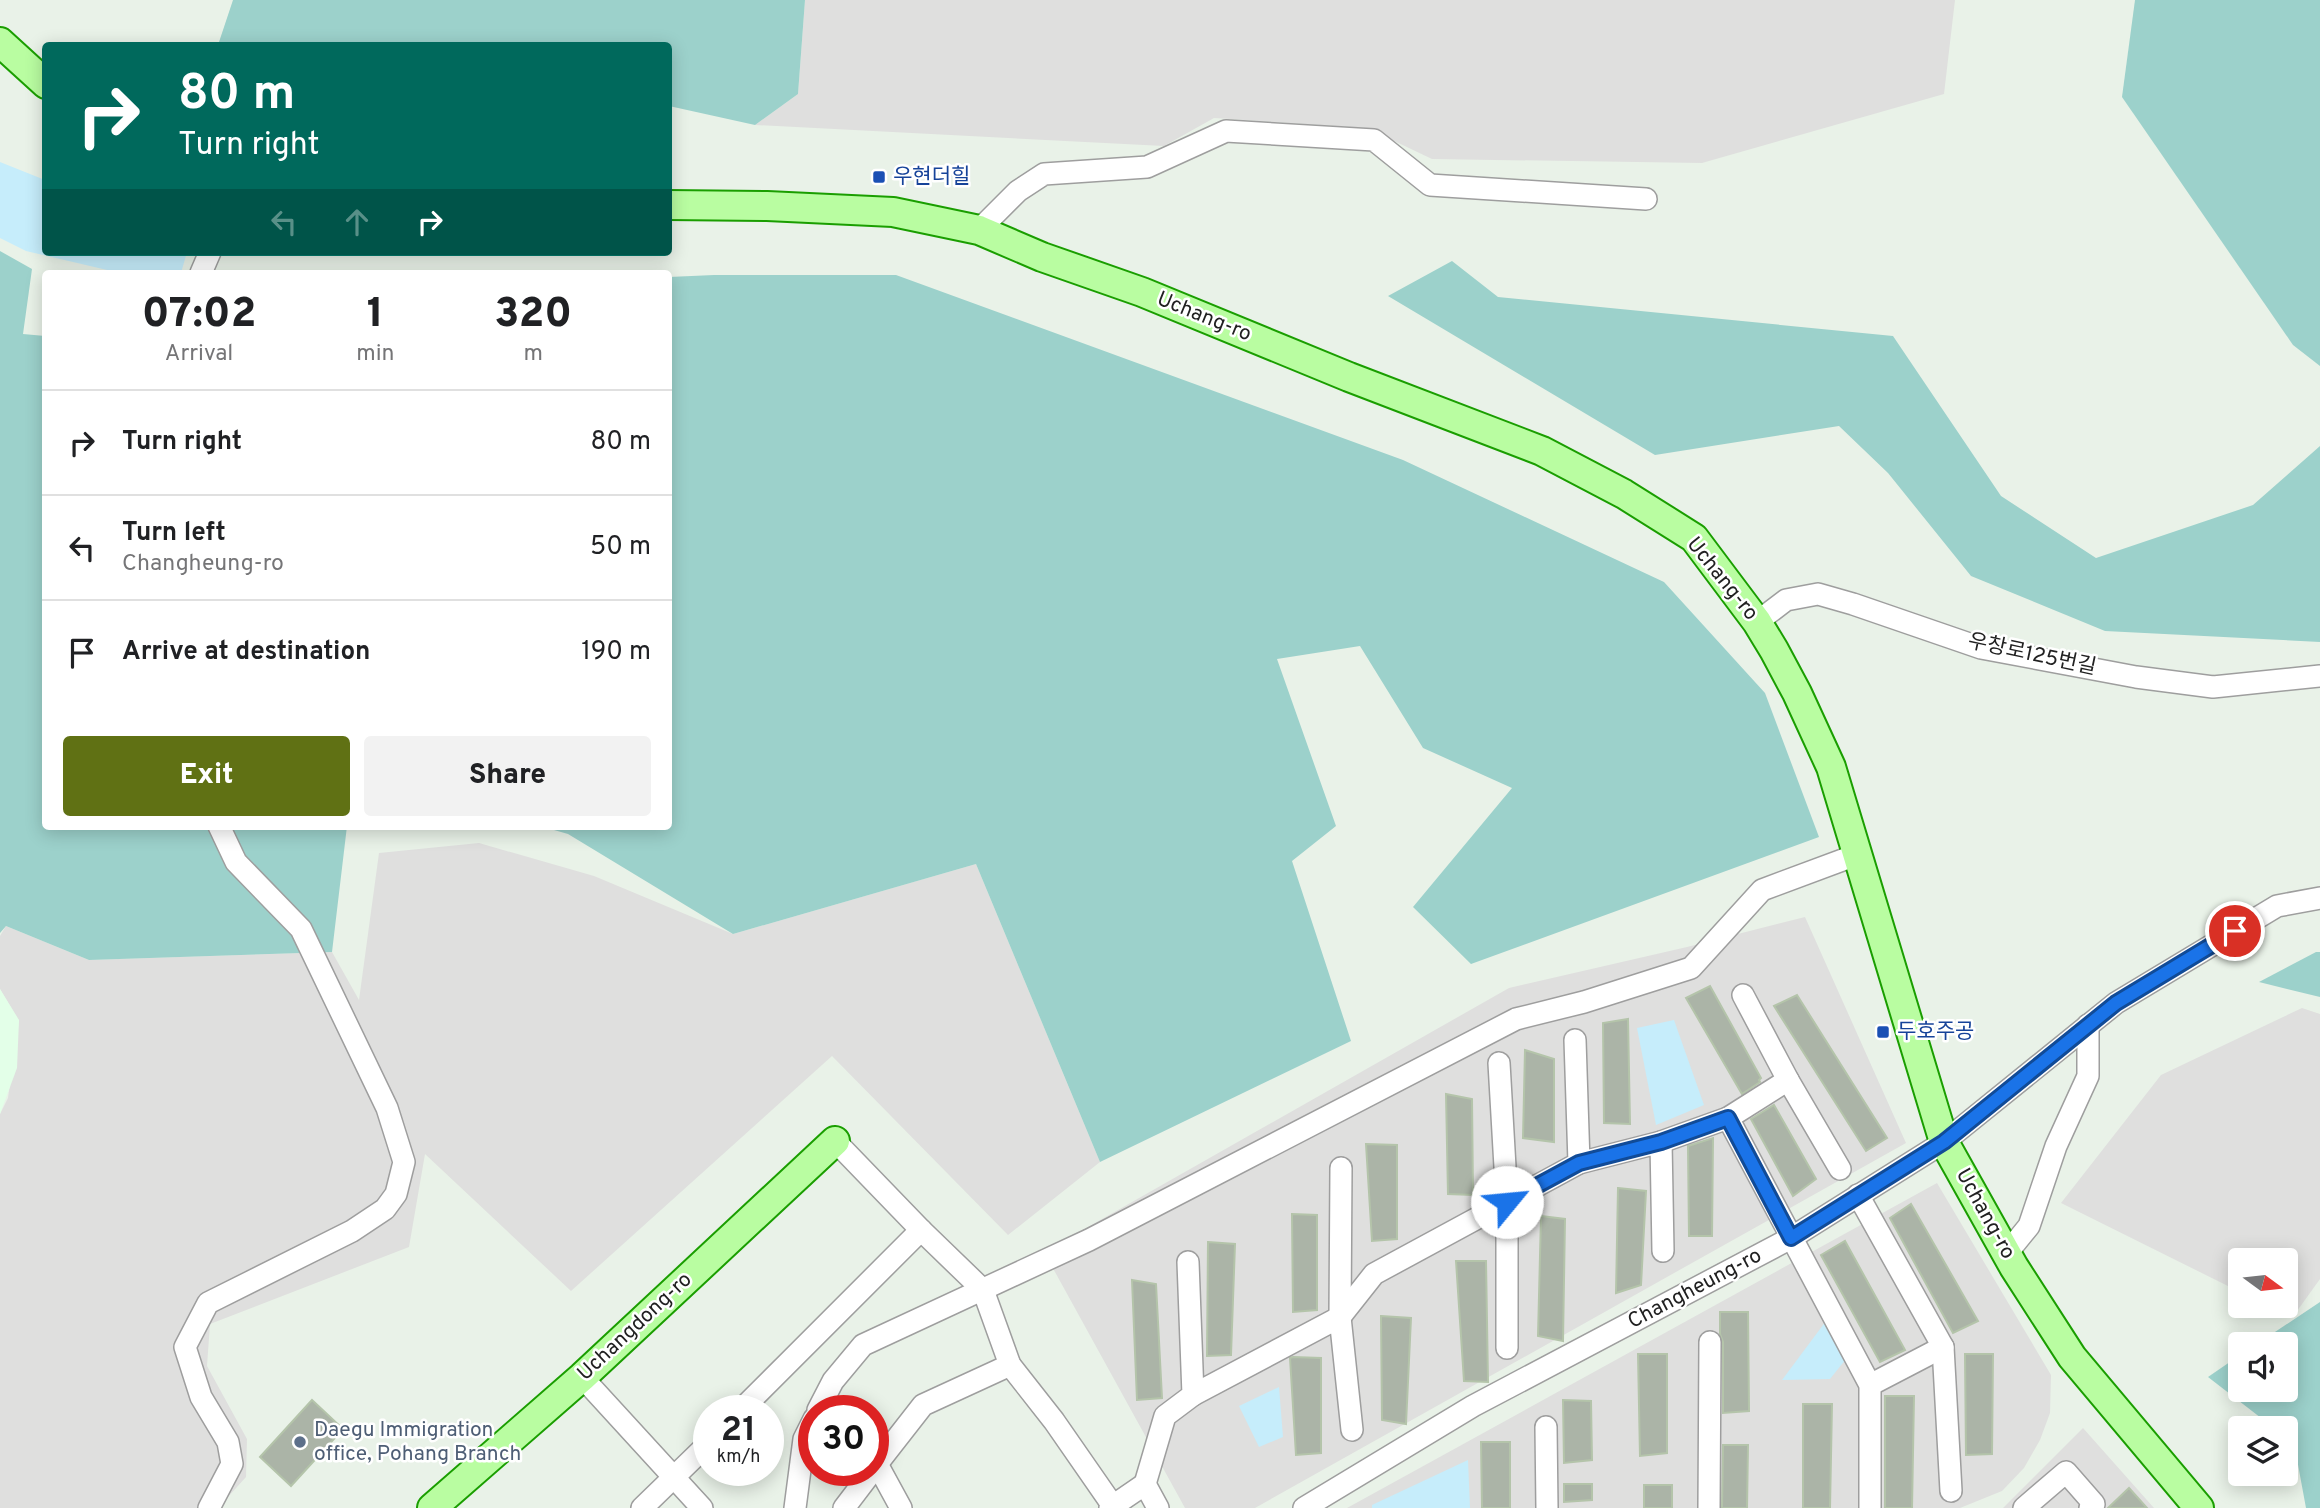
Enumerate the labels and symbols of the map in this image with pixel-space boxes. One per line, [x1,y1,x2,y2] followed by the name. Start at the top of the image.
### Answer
[893,164,970,191] place label: 우현더힐
[871,169,887,185] marker: 우현더힐
[1153,286,1255,348] street label: Uchang-ro
[1680,532,1764,626] street label: Uchang-ro
[1965,628,2099,682] street label: 우창로125번길
[2205,901,2265,961] pin
[1897,1019,1974,1046] place label: 두호주공
[1875,1024,1891,1040] marker: 두호주공
[1949,1164,2021,1264] street label: Uchang-ro
[1470,1165,1544,1239] position arrow
[1623,1242,1767,1336] street label: Changheung-ro
[2228,1248,2298,1318] north arrow
[572,1267,698,1387] street label: Uchangdong-ro
[798,1395,889,1486] speed limit sign: 30
[314,1417,521,1468] place label: Daegu Immigration office, Pohang Branch
[292,1434,308,1450] marker: Daegu Immigration office, Pohang Branch

